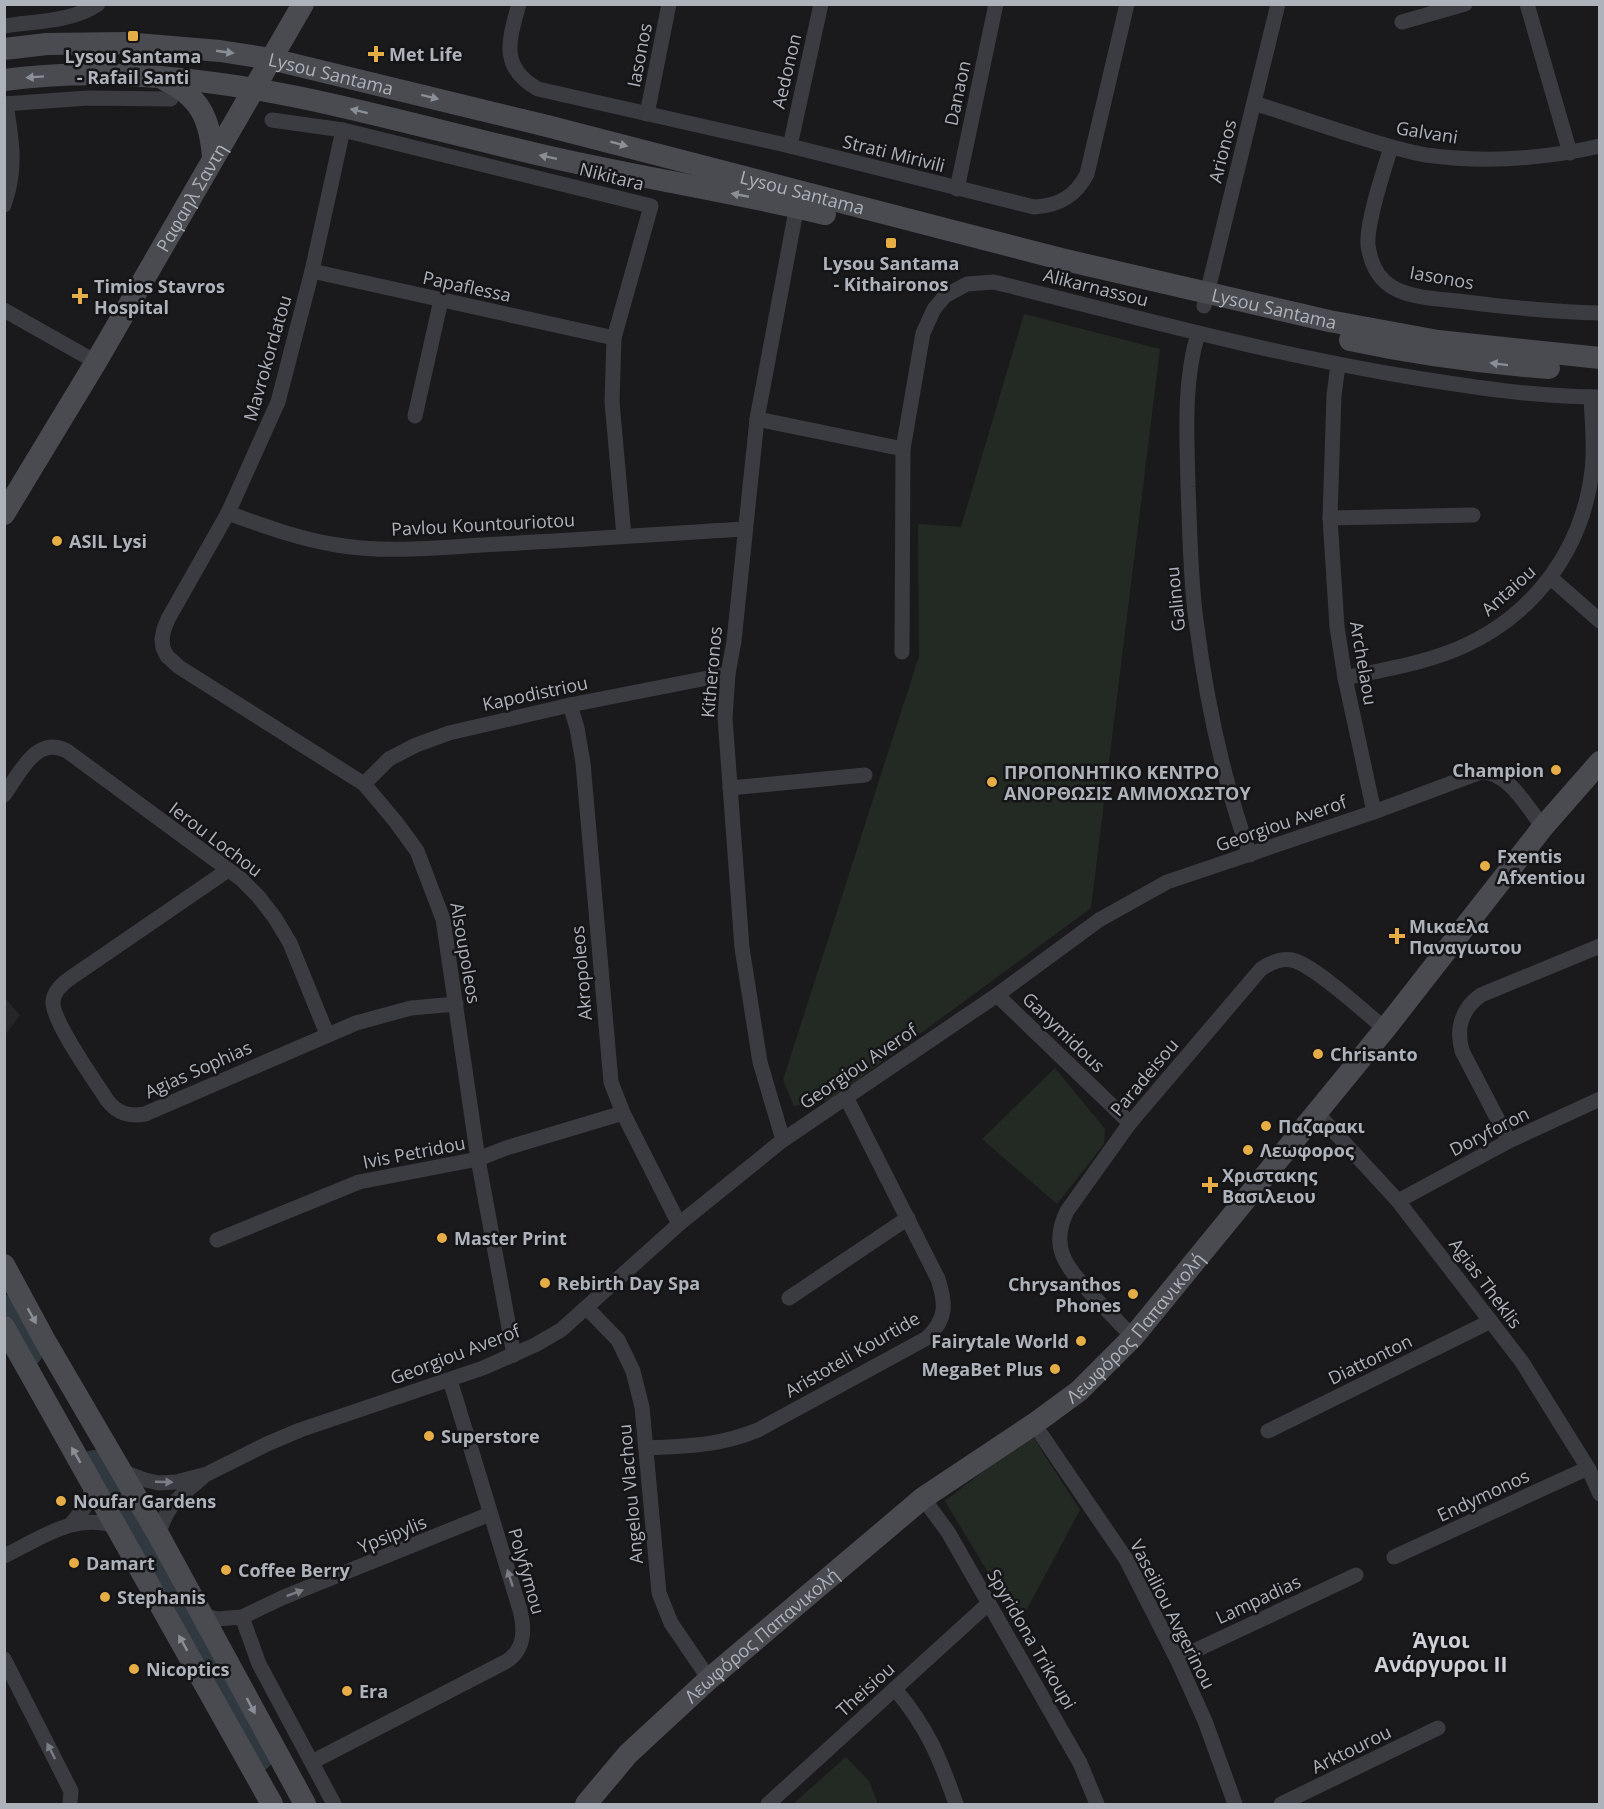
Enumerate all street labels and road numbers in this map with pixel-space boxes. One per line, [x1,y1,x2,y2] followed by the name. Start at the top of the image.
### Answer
[621,21,657,89] street label: Iasonos
[766,31,806,111] street label: Aedonon
[266,47,396,100] street label: Lysou Santama
[938,58,976,128] street label: Danaon
[1394,115,1460,149] street label: Galvani
[1203,117,1241,185] street label: Arionos
[840,129,948,177] street label: Strati Mirivili
[150,139,232,256] street label: Ραφαηλ Σαντη
[577,156,647,196] street label: Nikitara
[738,164,867,220] street label: Lysou Santama
[1408,260,1476,294] street label: Iasonos
[1041,262,1151,312] street label: Alikarnassou
[421,265,513,307] street label: Papaflessa
[1209,282,1339,334] street label: Lysou Santama
[238,292,296,424] street label: Mavrokordatou
[390,507,576,541] street label: Pavlou Kountouriotou
[1476,559,1540,621] street label: Antaiou
[1160,565,1190,633] street label: Galinou
[1345,619,1383,707] street label: Archelaou
[695,625,727,719] street label: Kitheronos
[480,670,590,716] street label: Kapodistriou
[1212,789,1351,857] street label: Georgiou Averof
[165,796,267,882] street label: Ierou Lochou
[445,901,487,1005] street label: Alsoupoleos
[565,925,597,1021] street label: Akropoleos
[1018,987,1110,1077] street label: Ganymidous
[795,1017,922,1114] street label: Georgiou Averof
[1104,1033,1184,1121] street label: Paradeisou
[141,1035,255,1103] street label: Agias Sophias
[1445,1101,1533,1161] street label: Doryforon
[361,1130,467,1174] street label: Ivis Petridou
[1444,1233,1528,1333] street label: Agias Theklis
[1061,1247,1210,1408] street label: Λεωφόρος Παπανικολή
[780,1306,924,1402] street label: Aristoteli Kourtide
[387,1318,524,1390] street label: Georgiou Averof
[1324,1328,1416,1390] street label: Diattonton
[612,1423,648,1565] street label: Angelou Vlachou
[1433,1463,1533,1527] street label: Endymonos
[354,1509,430,1559] street label: Ypsipylis
[503,1525,551,1617] street label: Polyfymou
[1125,1535,1221,1693] street label: Vaseiliou Avgerinou
[679,1562,844,1708] street label: Λεωφόρος Παπανικολή
[982,1565,1082,1713] street label: Spyridona Trikoupi
[1212,1569,1304,1629] street label: Lampadias
[831,1656,899,1722] street label: Theisiou
[1307,1719,1395,1779] street label: Arktourou

